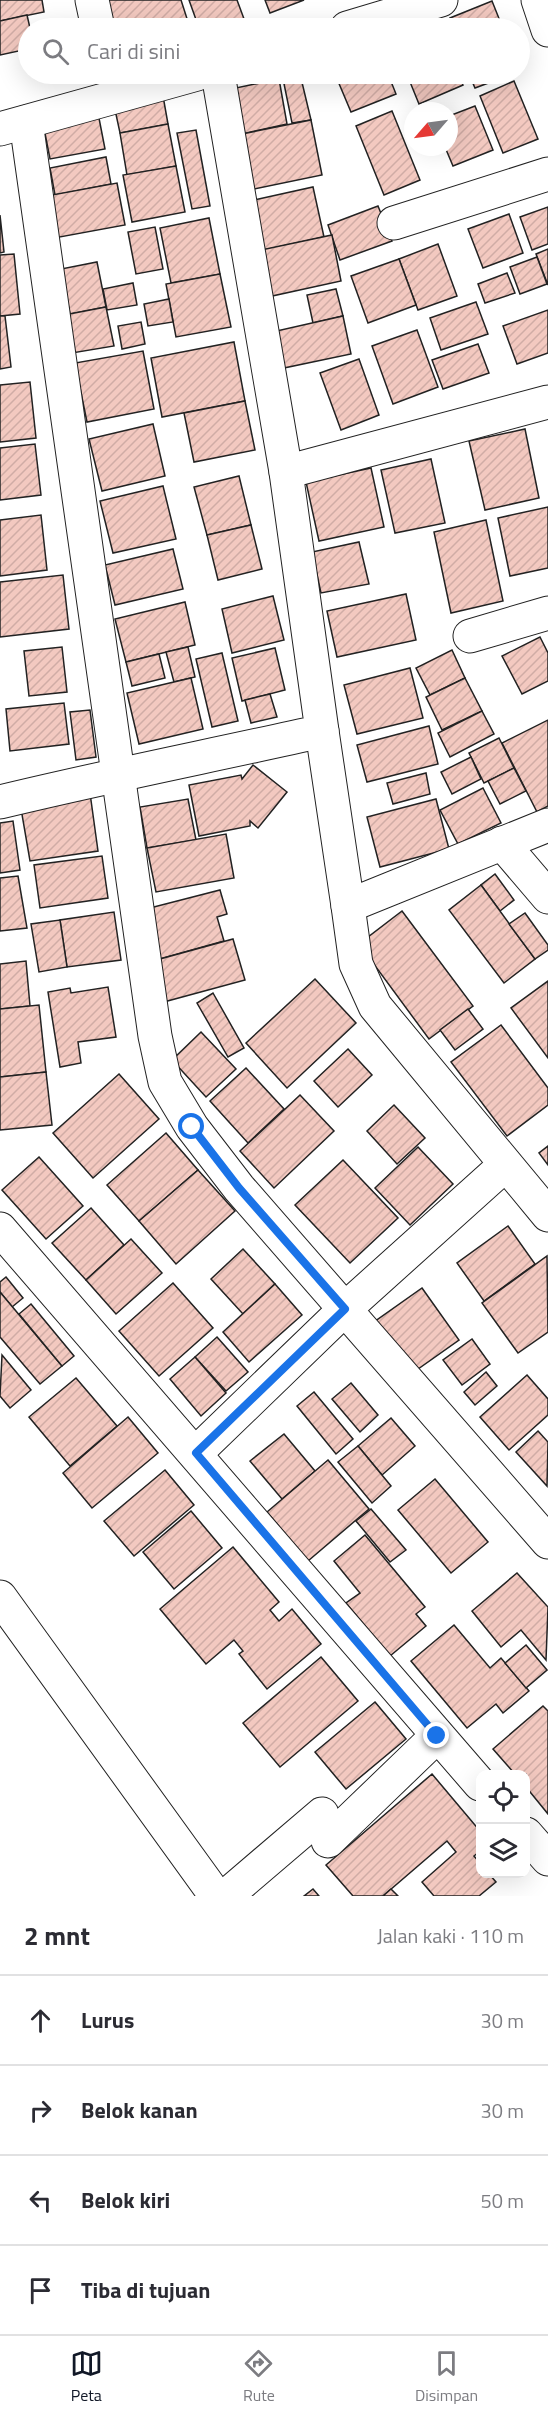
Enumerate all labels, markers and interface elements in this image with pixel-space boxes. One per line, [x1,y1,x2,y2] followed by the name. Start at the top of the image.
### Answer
[18,18,530,84] search box
[87,34,180,68] text: Cari di sini
[39,35,72,68] icon: search
[404,102,458,156] north arrow
[178,1113,204,1139] route start
[423,1722,449,1748] route end
[476,1770,530,1878] map controls
[476,1770,530,1824] button: locate
[476,1824,530,1878] button: layers
[24,1916,90,1955] text: 2 mnt
[377,1920,524,1951] text: Jalan kaki · 110 m
[81,2003,134,2037] text: Lurus
[24,2004,57,2037] icon: ahead
[480,2005,524,2036] text: 30 m
[81,2093,198,2127] text: Belok kanan
[24,2094,57,2127] icon: right
[480,2095,524,2126] text: 30 m
[81,2183,170,2217] text: Belok kiri
[24,2184,57,2217] icon: left
[480,2185,524,2216] text: 50 m
[81,2273,210,2307] text: Tiba di tujuan
[24,2274,57,2307] icon: arrive
[70,2347,103,2407] tab: Peta
[242,2347,275,2407] tab: Rute
[415,2347,478,2407] tab: Disimpan

